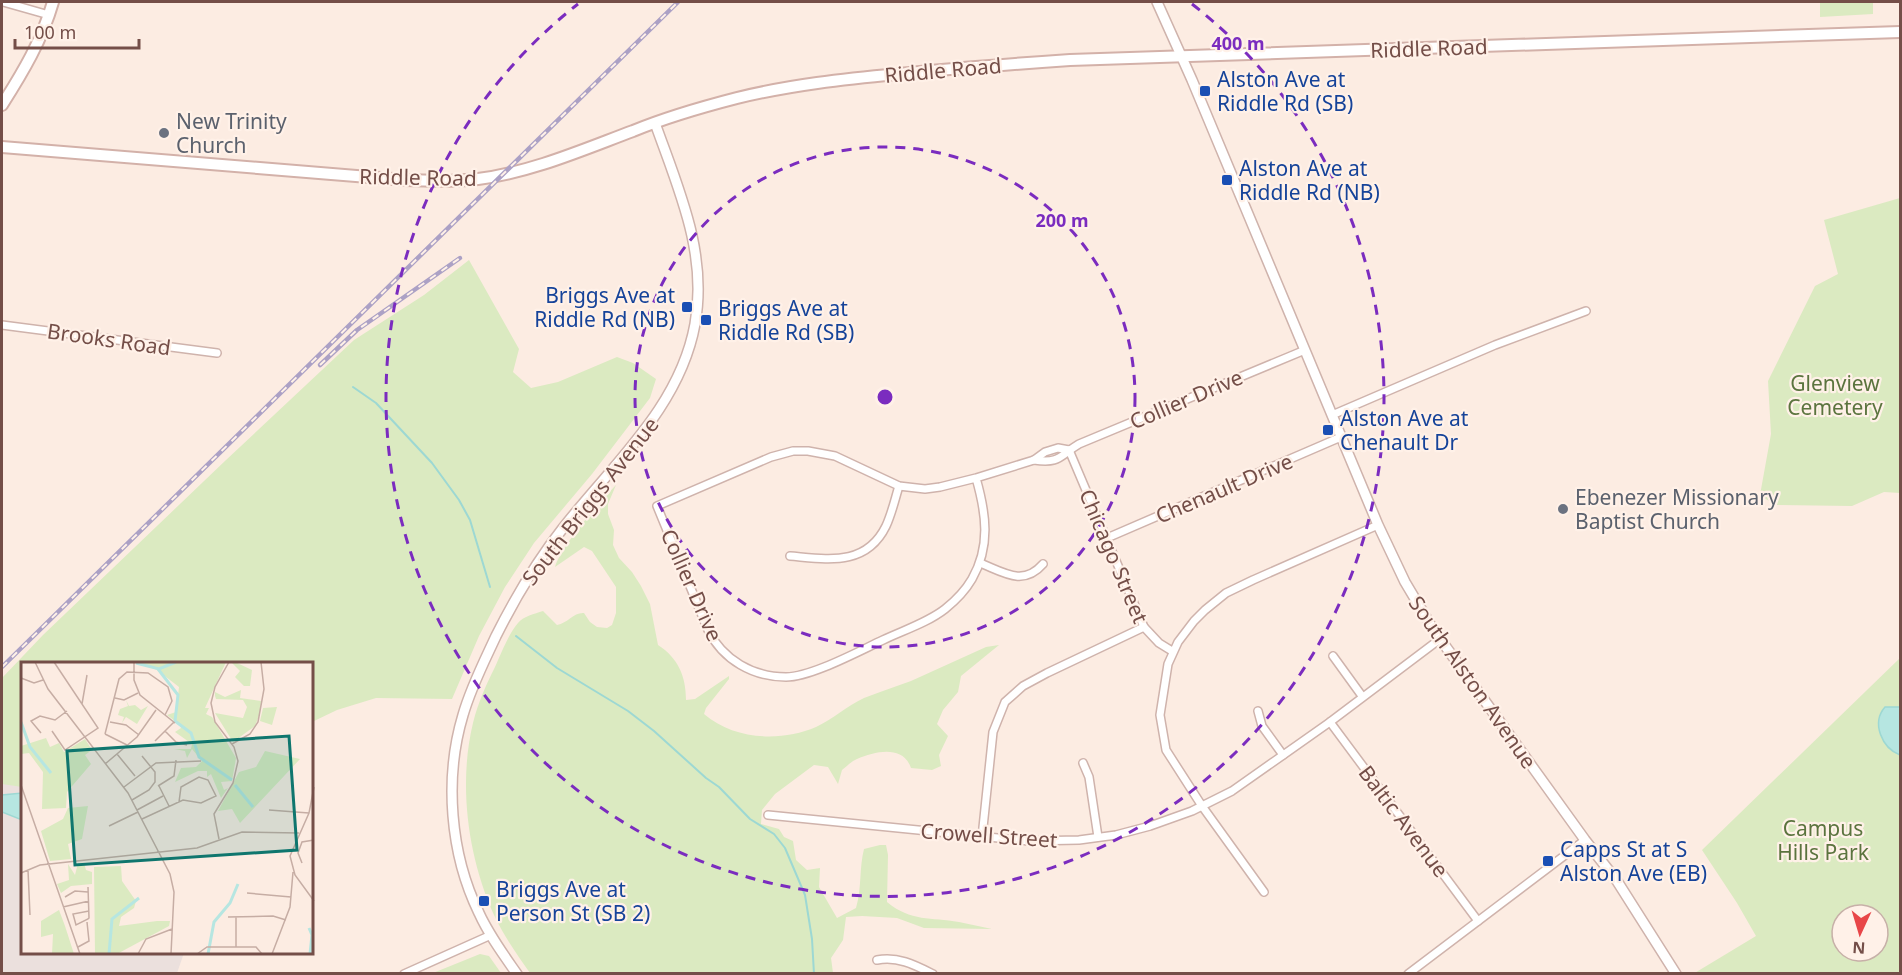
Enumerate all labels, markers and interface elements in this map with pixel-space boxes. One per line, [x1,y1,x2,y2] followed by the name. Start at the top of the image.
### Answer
[15,12,140,50] scale bar
[24,20,76,44] text: 100 m
[1211,31,1265,55] text: 400 m
[1370,32,1488,64] street label: Riddle Road
[883,51,1003,89] street label: Riddle Road
[1217,65,1353,117] place label: Alston Ave at Riddle Rd (SB)
[1198,84,1212,98] marker: Alston Ave at Riddle Rd (SB)
[176,107,287,159] place label: New Trinity Church
[157,126,171,140] marker: New Trinity Church
[1239,154,1380,206] place label: Alston Ave at Riddle Rd (NB)
[359,162,477,192] street label: Riddle Road
[1220,173,1234,187] marker: Alston Ave at Riddle Rd (NB)
[1035,208,1089,232] text: 200 m
[534,281,675,333] place label: Briggs Ave at Riddle Rd (NB)
[718,294,854,346] place label: Briggs Ave at Riddle Rd (SB)
[680,300,694,314] marker: Briggs Ave at Riddle Rd (NB)
[699,313,713,327] marker: Briggs Ave at Riddle Rd (SB)
[45,316,173,362] street label: Brooks Road
[1125,363,1247,435] street label: Collier Drive
[1787,369,1883,421] park label: Glenview Cemetery
[875,387,895,407] centre of rings
[1340,404,1469,456] place label: Alston Ave at Chenault Dr
[516,411,664,591] street label: South Briggs Avenue
[1321,423,1335,437] marker: Alston Ave at Chenault Dr
[1151,447,1297,529] street label: Chenault Drive
[1575,483,1779,535] place label: Ebenezer Missionary Baptist Church
[1073,485,1155,628] street label: Chicago Street
[1556,502,1570,516] marker: Ebenezer Missionary Baptist Church
[655,524,729,646] street label: Collier Drive
[1403,590,1543,774] street label: South Alston Avenue
[21,662,314,954] inset map
[1353,759,1455,883] street label: Baltic Avenue
[1777,814,1870,866] park label: Campus Hills Park
[920,816,1059,854] street label: Crowell Street
[1560,835,1707,887] place label: Capps St at S Alston Ave (EB)
[1541,854,1555,868] marker: Capps St at S Alston Ave (EB)
[496,875,650,927] place label: Briggs Ave at Person St (SB 2)
[477,894,491,908] marker: Briggs Ave at Person St (SB 2)
[1830,903,1890,963] north arrow
[1852,937,1866,959] text: N

